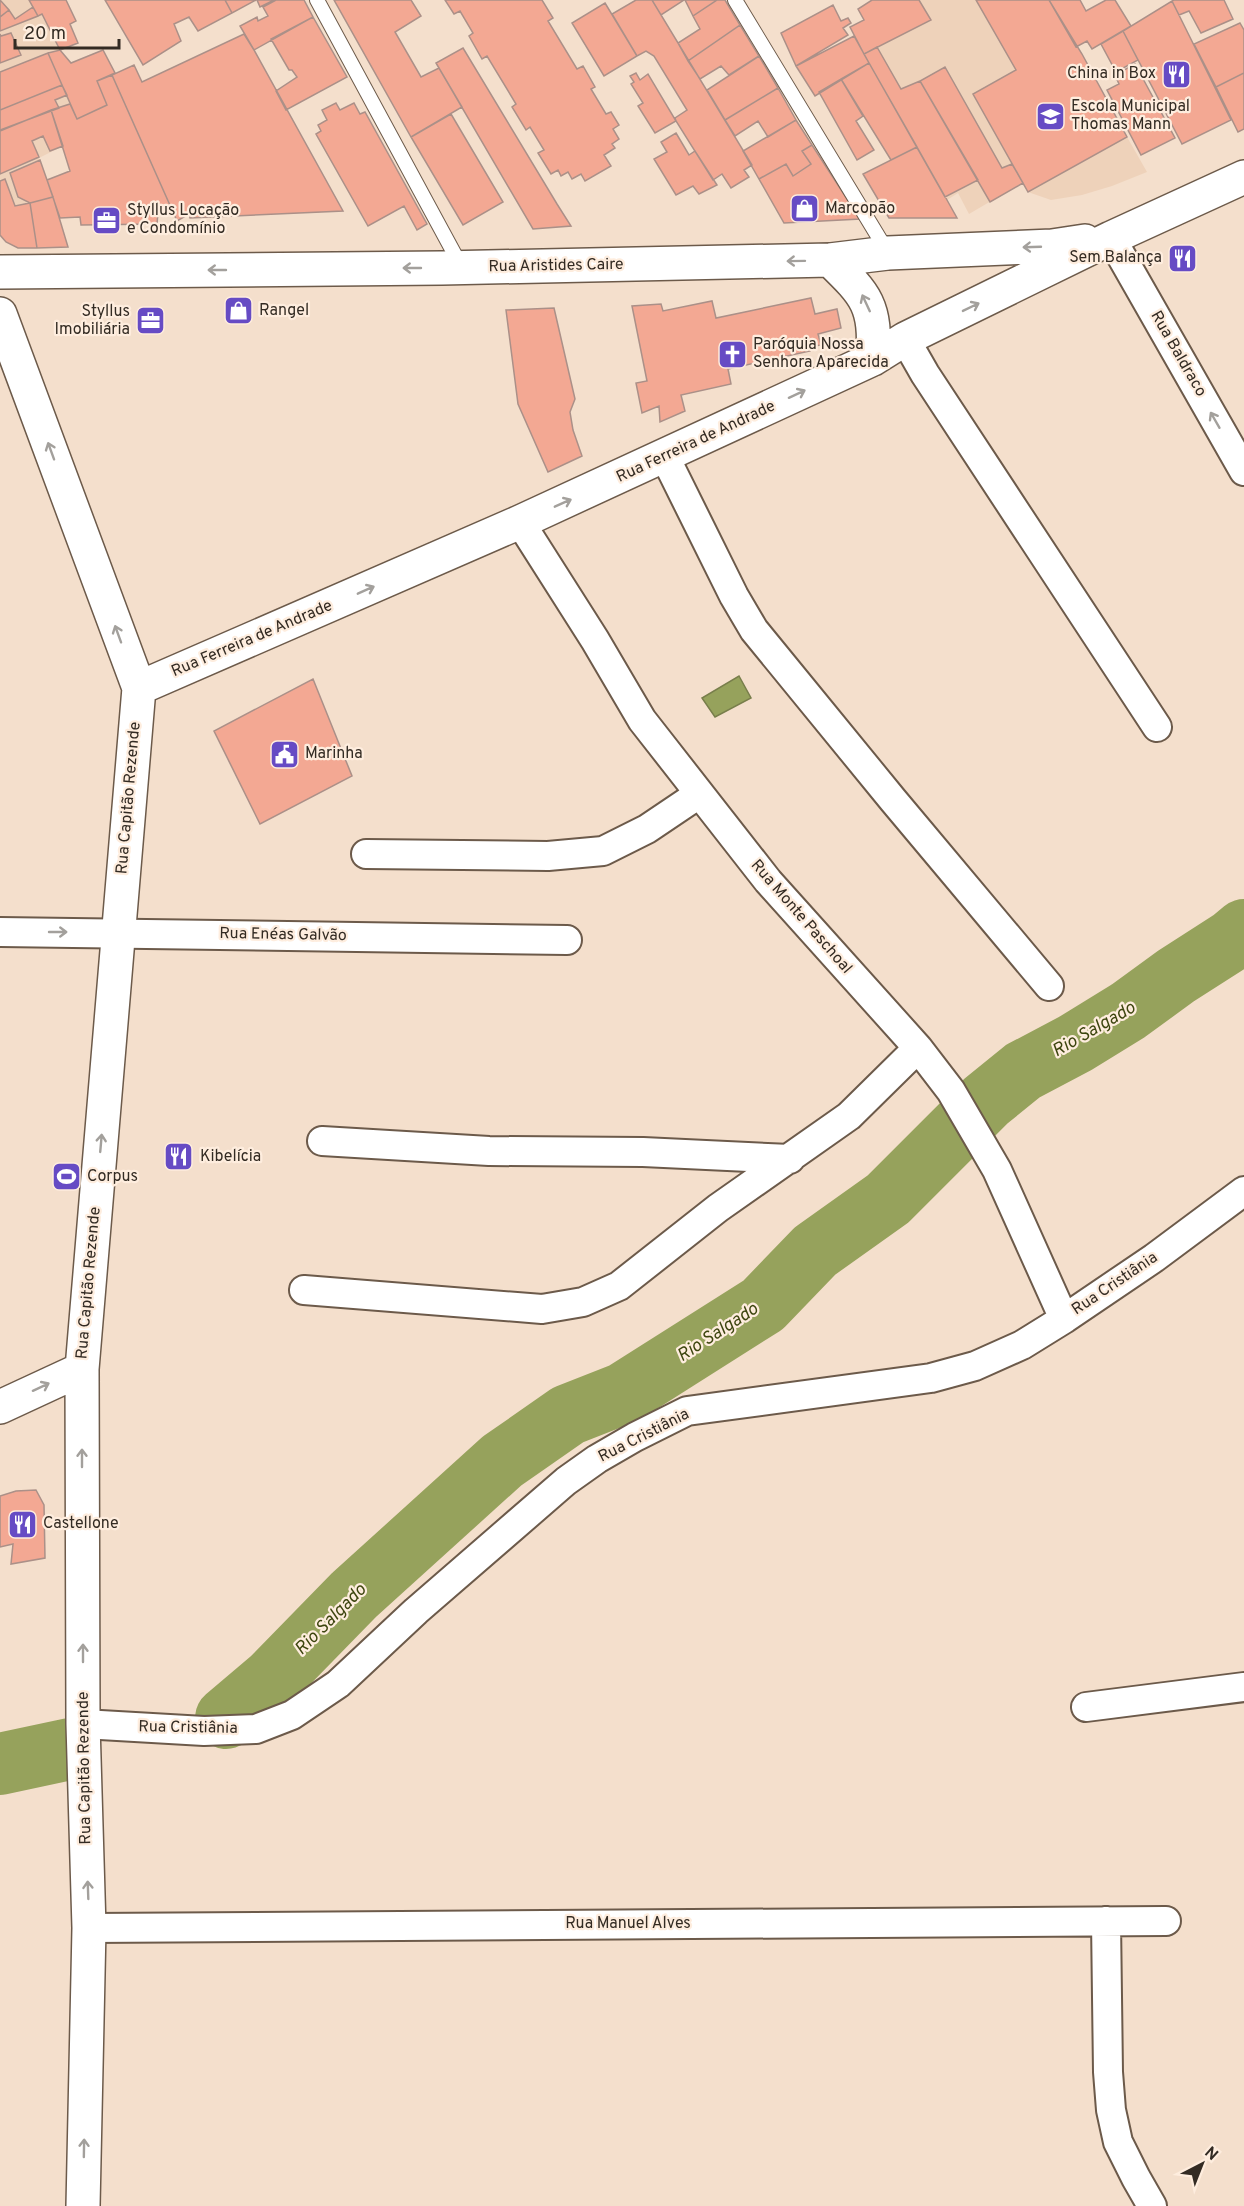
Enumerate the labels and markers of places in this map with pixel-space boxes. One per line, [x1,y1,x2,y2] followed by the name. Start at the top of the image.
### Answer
[1161,58,1193,90] restaurant icon: China in Box
[1067,64,1156,84] place label: China in Box
[1071,97,1190,135] place label: Escola Municipal Thomas Mann
[1034,100,1066,132] school or university icon: Escola Municipal Thomas Mann
[788,193,820,225] shop icon: Marcopão
[825,199,895,219] place label: Marcopão
[127,201,239,239] place label: Styllus Locação e Condomínio
[90,204,122,236] office icon: Styllus Locação e Condomínio
[1167,242,1199,274] restaurant icon: Sem Balança
[1069,248,1162,268] place label: Sem Balança
[222,295,254,327] shop icon: Rangel
[259,301,309,321] place label: Rangel
[54,302,130,340] place label: Styllus Imobiliária
[135,305,167,337] office icon: Styllus Imobiliária
[753,335,889,373] place label: Paróquia Nossa Senhora Aparecida
[716,338,748,370] church icon: Paróquia Nossa Senhora Aparecida
[268,738,300,770] public building icon: Marinha
[305,744,363,764] place label: Marinha
[163,1141,195,1173] restaurant icon: Kibelícia
[200,1147,261,1167] place label: Kibelícia
[50,1161,82,1193] sports icon: Corpus
[87,1167,138,1187] place label: Corpus
[6,1508,38,1540] restaurant icon: Castellone
[43,1514,119,1534] place label: Castellone

